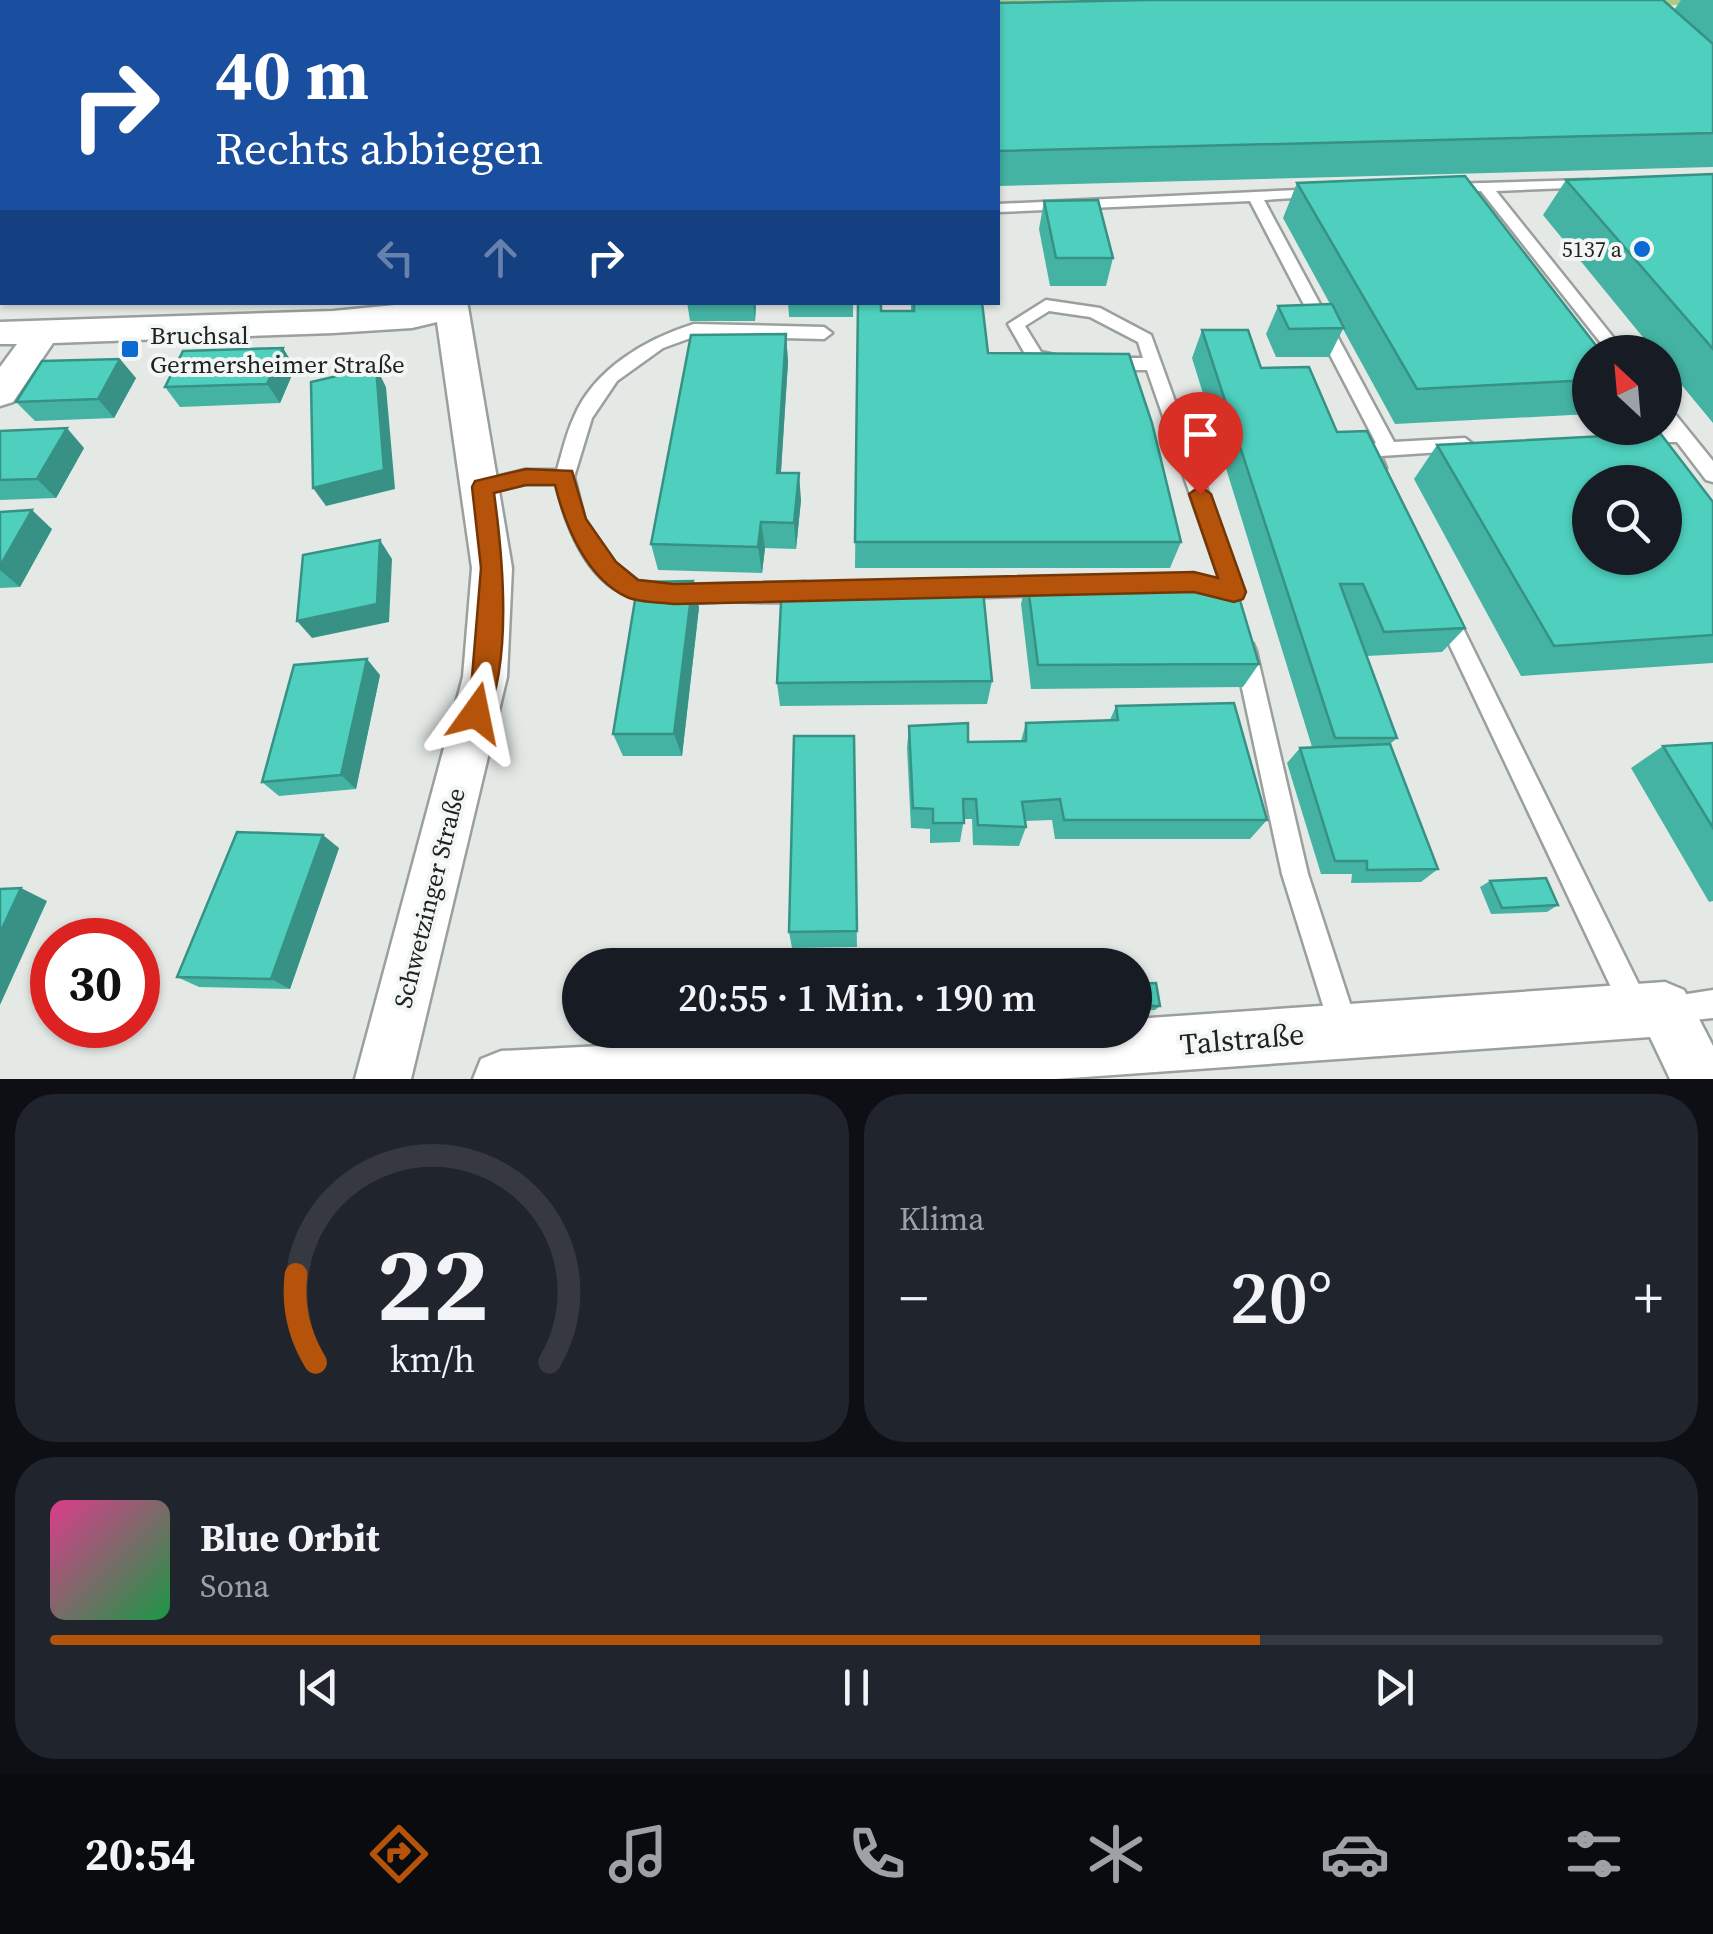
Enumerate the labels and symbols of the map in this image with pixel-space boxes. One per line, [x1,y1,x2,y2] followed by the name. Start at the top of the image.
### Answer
[1562,234,1623,264] place label: 5137 a
[1631,238,1653,260] marker: 5137 a
[150,318,405,381] place label: Bruchsal Germersheimer Straße
[1572,335,1682,445] north arrow
[119,338,141,360] marker: Bruchsal Germersheimer Straße
[1158,392,1243,495] pin
[424,661,528,765] position arrow
[385,784,473,1012] street label: Schwetzinger Straße
[30,918,160,1048] speed limit sign: 30
[1178,1013,1306,1065] street label: Talstraße

